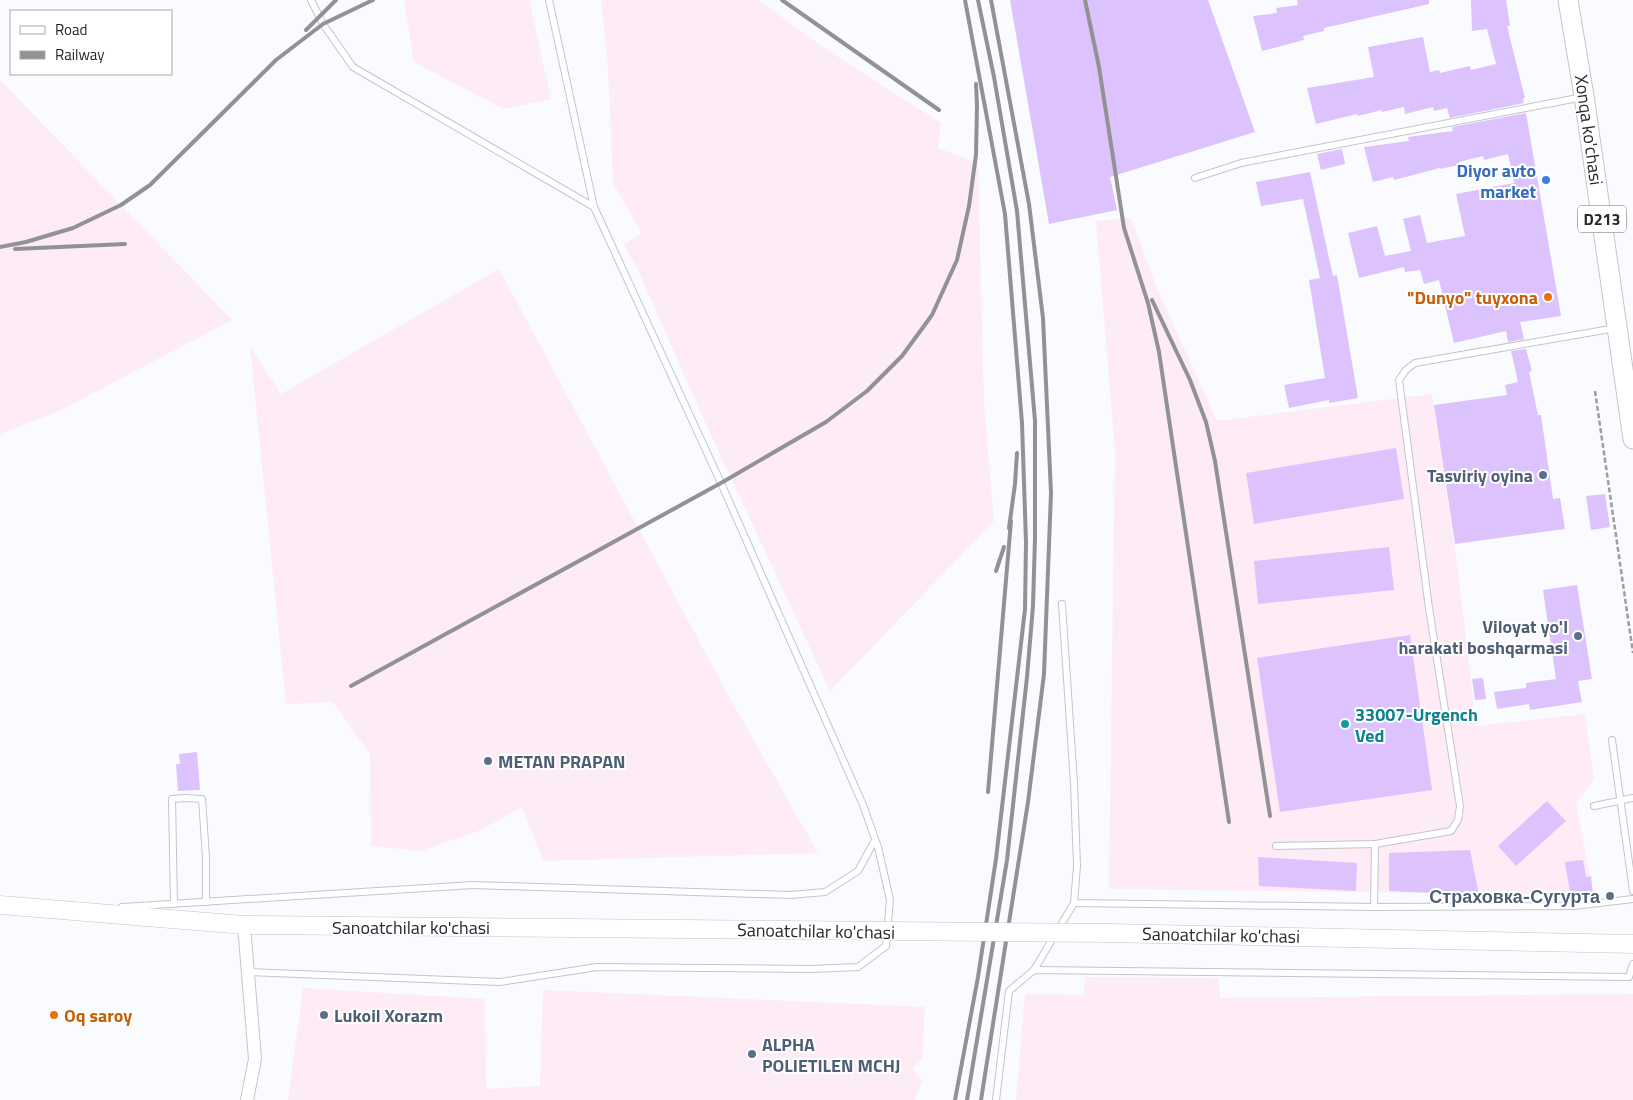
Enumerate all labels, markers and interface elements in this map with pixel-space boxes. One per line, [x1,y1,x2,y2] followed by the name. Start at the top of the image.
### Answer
[10,10,172,75] legend
[55,18,87,41] text: Road
[55,43,105,66] text: Railway
[1568,73,1610,187] street label: Xonqa ko'chasi
[1457,157,1536,205] place label: Diyor avto market
[1540,174,1552,186] marker: Diyor avto market
[1578,205,1626,232] road number: D213
[1407,284,1538,311] place label: "Dunyo" tuyxona
[1542,291,1554,303] marker: "Dunyo" tuyxona
[1427,462,1533,489] place label: Tasviriy oyina
[1537,469,1549,481] marker: Tasviriy oyina
[1398,613,1568,661] place label: Viloyat yo'l harakati boshqarmasi
[1572,630,1584,642] marker: Viloyat yo'l harakati boshqarmasi
[1355,701,1478,749] place label: 33007-Urgench Ved
[1339,718,1351,730] marker: 33007-Urgench Ved
[498,748,626,775] place label: METAN PRAPAN
[482,755,494,767] marker: METAN PRAPAN
[1429,883,1601,910] place label: Страховка-Сугурта
[1604,890,1616,902] marker: Страховка-Сугурта
[332,914,490,941] street label: Sanoatchilar ko'chasi
[737,916,895,946] street label: Sanoatchilar ko'chasi
[1142,920,1300,950] street label: Sanoatchilar ko'chasi
[64,1002,132,1029] place label: Oq saroy
[334,1002,443,1029] place label: Lukoil Xorazm
[48,1009,60,1021] marker: Oq saroy
[318,1009,330,1021] marker: Lukoil Xorazm
[762,1031,900,1079] place label: ALPHA POLIETILEN MCHJ
[746,1048,758,1060] marker: ALPHA POLIETILEN MCHJ

